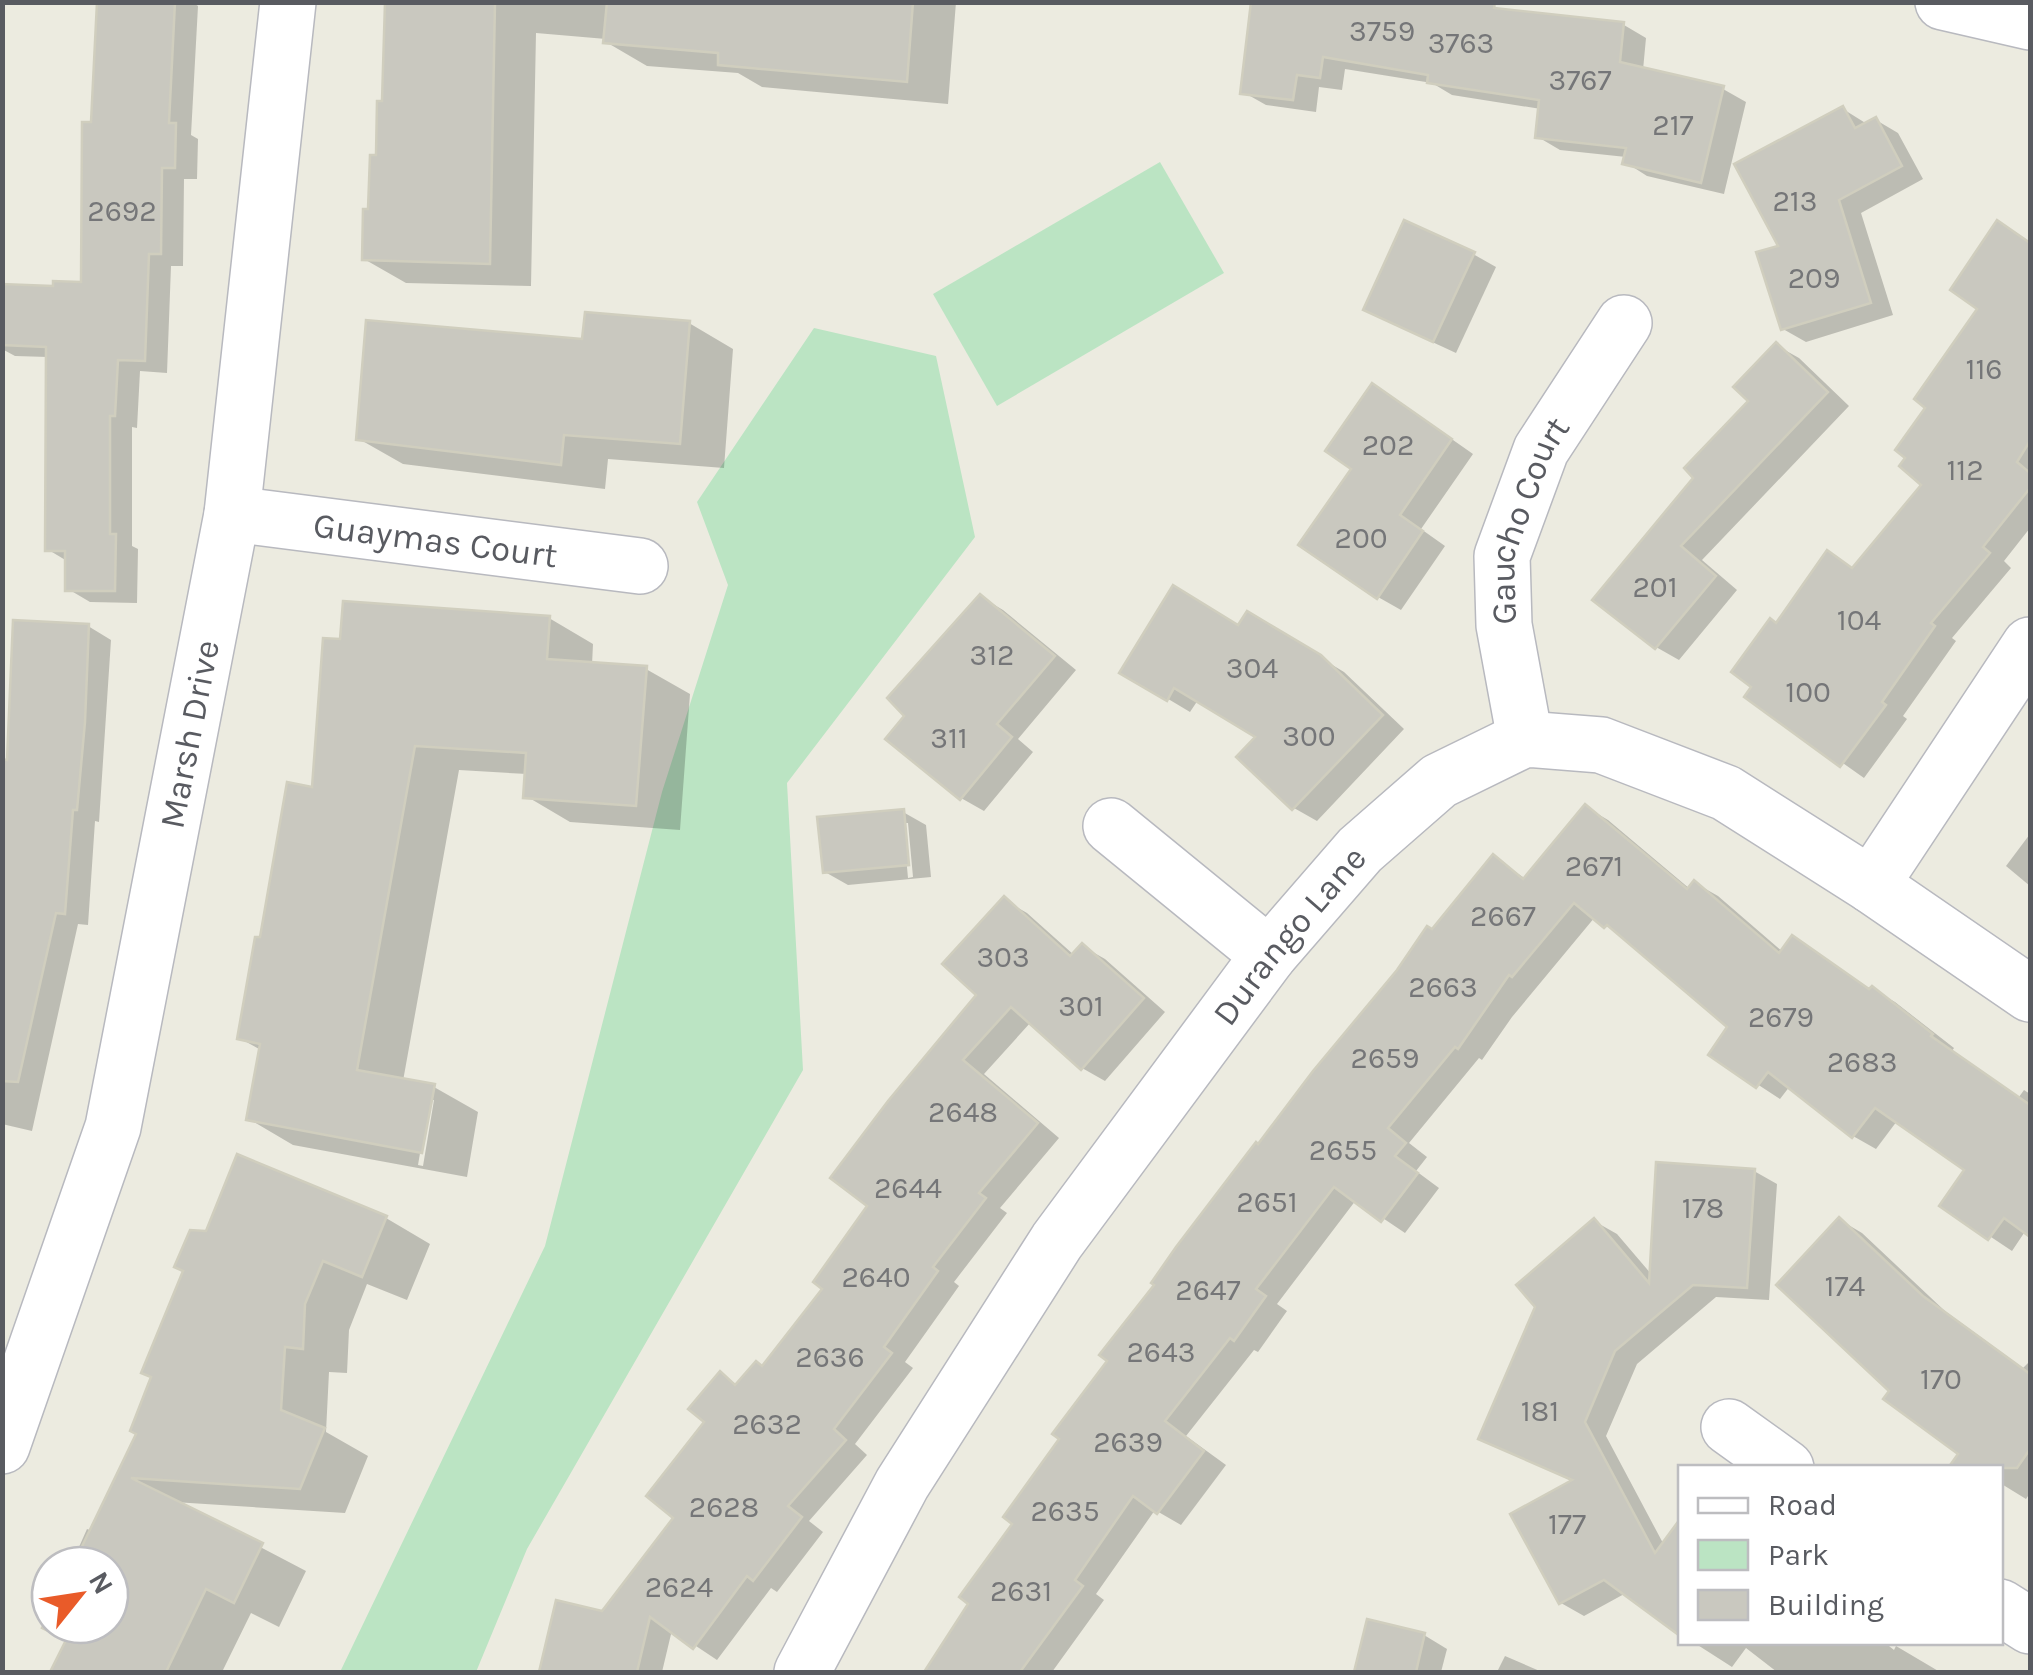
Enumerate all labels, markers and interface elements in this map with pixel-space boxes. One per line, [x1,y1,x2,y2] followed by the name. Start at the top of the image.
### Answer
[1349,13,1415,49] house number: 3759
[1428,25,1494,61] house number: 3763
[1548,62,1612,98] house number: 3767
[1652,107,1694,143] house number: 217
[1772,183,1818,219] house number: 213
[87,193,157,229] house number: 2692
[1788,260,1840,296] house number: 209
[1965,351,2003,387] house number: 116
[1481,409,1578,625] street label: Gaucho Court
[1362,427,1414,463] house number: 202
[1946,452,1984,488] house number: 112
[311,505,560,576] street label: Guaymas Court
[1335,520,1388,556] house number: 200
[1632,569,1678,605] house number: 201
[1837,602,1881,638] house number: 104
[151,636,228,832] street label: Marsh Drive
[969,637,1015,673] house number: 312
[1226,650,1278,686] house number: 304
[1785,674,1831,710] house number: 100
[1282,718,1336,754] house number: 300
[930,720,968,756] house number: 311
[1204,838,1375,1033] street label: Durango Lane
[1565,848,1623,884] house number: 2671
[1470,898,1536,934] house number: 2667
[976,939,1030,975] house number: 303
[1408,969,1478,1005] house number: 2663
[1058,988,1104,1024] house number: 301
[1748,999,1814,1035] house number: 2679
[1351,1040,1419,1076] house number: 2659
[1827,1044,1897,1080] house number: 2683
[928,1094,998,1130] house number: 2648
[1309,1132,1377,1168] house number: 2655
[874,1170,942,1206] house number: 2644
[1236,1184,1298,1220] house number: 2651
[1682,1190,1724,1226] house number: 178
[841,1259,911,1295] house number: 2640
[1825,1268,1866,1304] house number: 174
[1175,1272,1241,1308] house number: 2647
[1126,1334,1196,1370] house number: 2643
[795,1339,865,1375] house number: 2636
[1920,1361,1962,1397] house number: 170
[1521,1393,1559,1429] house number: 181
[732,1406,802,1442] house number: 2632
[1093,1424,1163,1460] house number: 2639
[1678,1465,2003,1645] legend
[1768,1487,1837,1523] text: Road
[689,1489,759,1525] house number: 2628
[1030,1493,1100,1529] house number: 2635
[1548,1506,1586,1542] house number: 177
[1768,1537,1829,1573] text: Park
[30,1545,130,1645] north arrow
[82,1566,121,1600] text: N
[645,1569,714,1605] house number: 2624
[990,1573,1052,1609] house number: 2631
[1768,1587,1884,1623] text: Building

